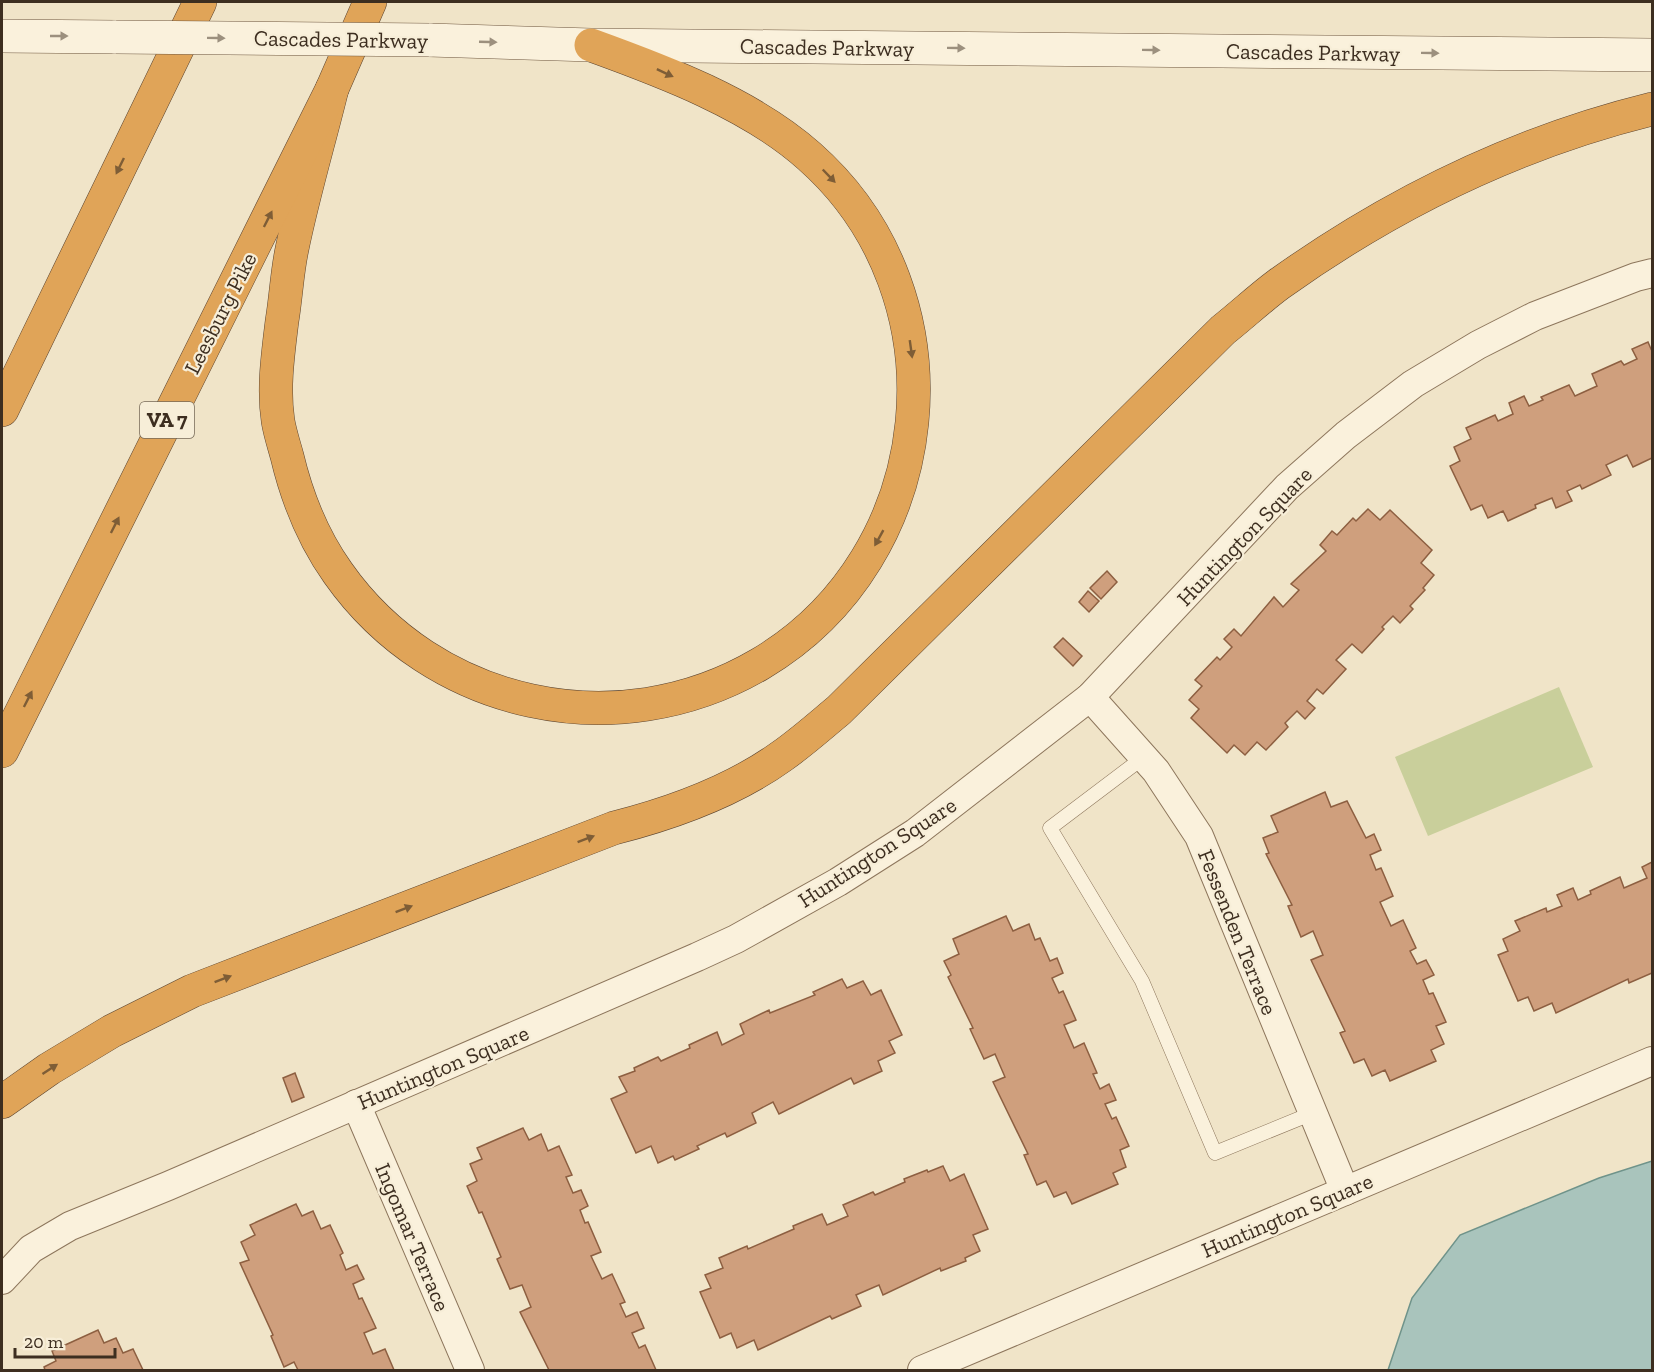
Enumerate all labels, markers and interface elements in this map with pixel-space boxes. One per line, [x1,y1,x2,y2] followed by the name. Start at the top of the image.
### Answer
[254,24,429,55] street label: Cascades Parkway
[49,31,68,41] one-way arrow
[740,32,915,63] street label: Cascades Parkway
[207,33,226,43] one-way arrow
[478,37,497,47] one-way arrow
[1226,37,1401,68] street label: Cascades Parkway
[946,43,965,53] one-way arrow
[1141,45,1160,55] one-way arrow
[1420,48,1439,58] one-way arrow
[656,69,674,79] one-way arrow
[115,157,124,174] one-way arrow
[822,168,836,182] one-way arrow
[263,210,272,227] one-way arrow
[178,248,263,379] street label: Leesburg Pike
[907,340,916,359] one-way arrow
[140,402,194,438] road number: VA 7
[1171,461,1318,612] street label: Huntington Square
[110,516,119,533] one-way arrow
[873,530,884,546] one-way arrow
[22,690,32,708] one-way arrow
[793,791,961,914] street label: Huntington Square
[578,834,596,844] one-way arrow
[1192,845,1283,1019] street label: Fessenden Terrace
[396,904,414,914] one-way arrow
[214,974,232,984] one-way arrow
[354,1019,533,1116] street label: Huntington Square
[41,1063,57,1075] one-way arrow
[369,1159,456,1315] street label: Ingomar Terrace
[1198,1167,1377,1264] street label: Huntington Square
[15,1321,116,1359] scale bar
[24,1331,64,1353] text: 20 m

